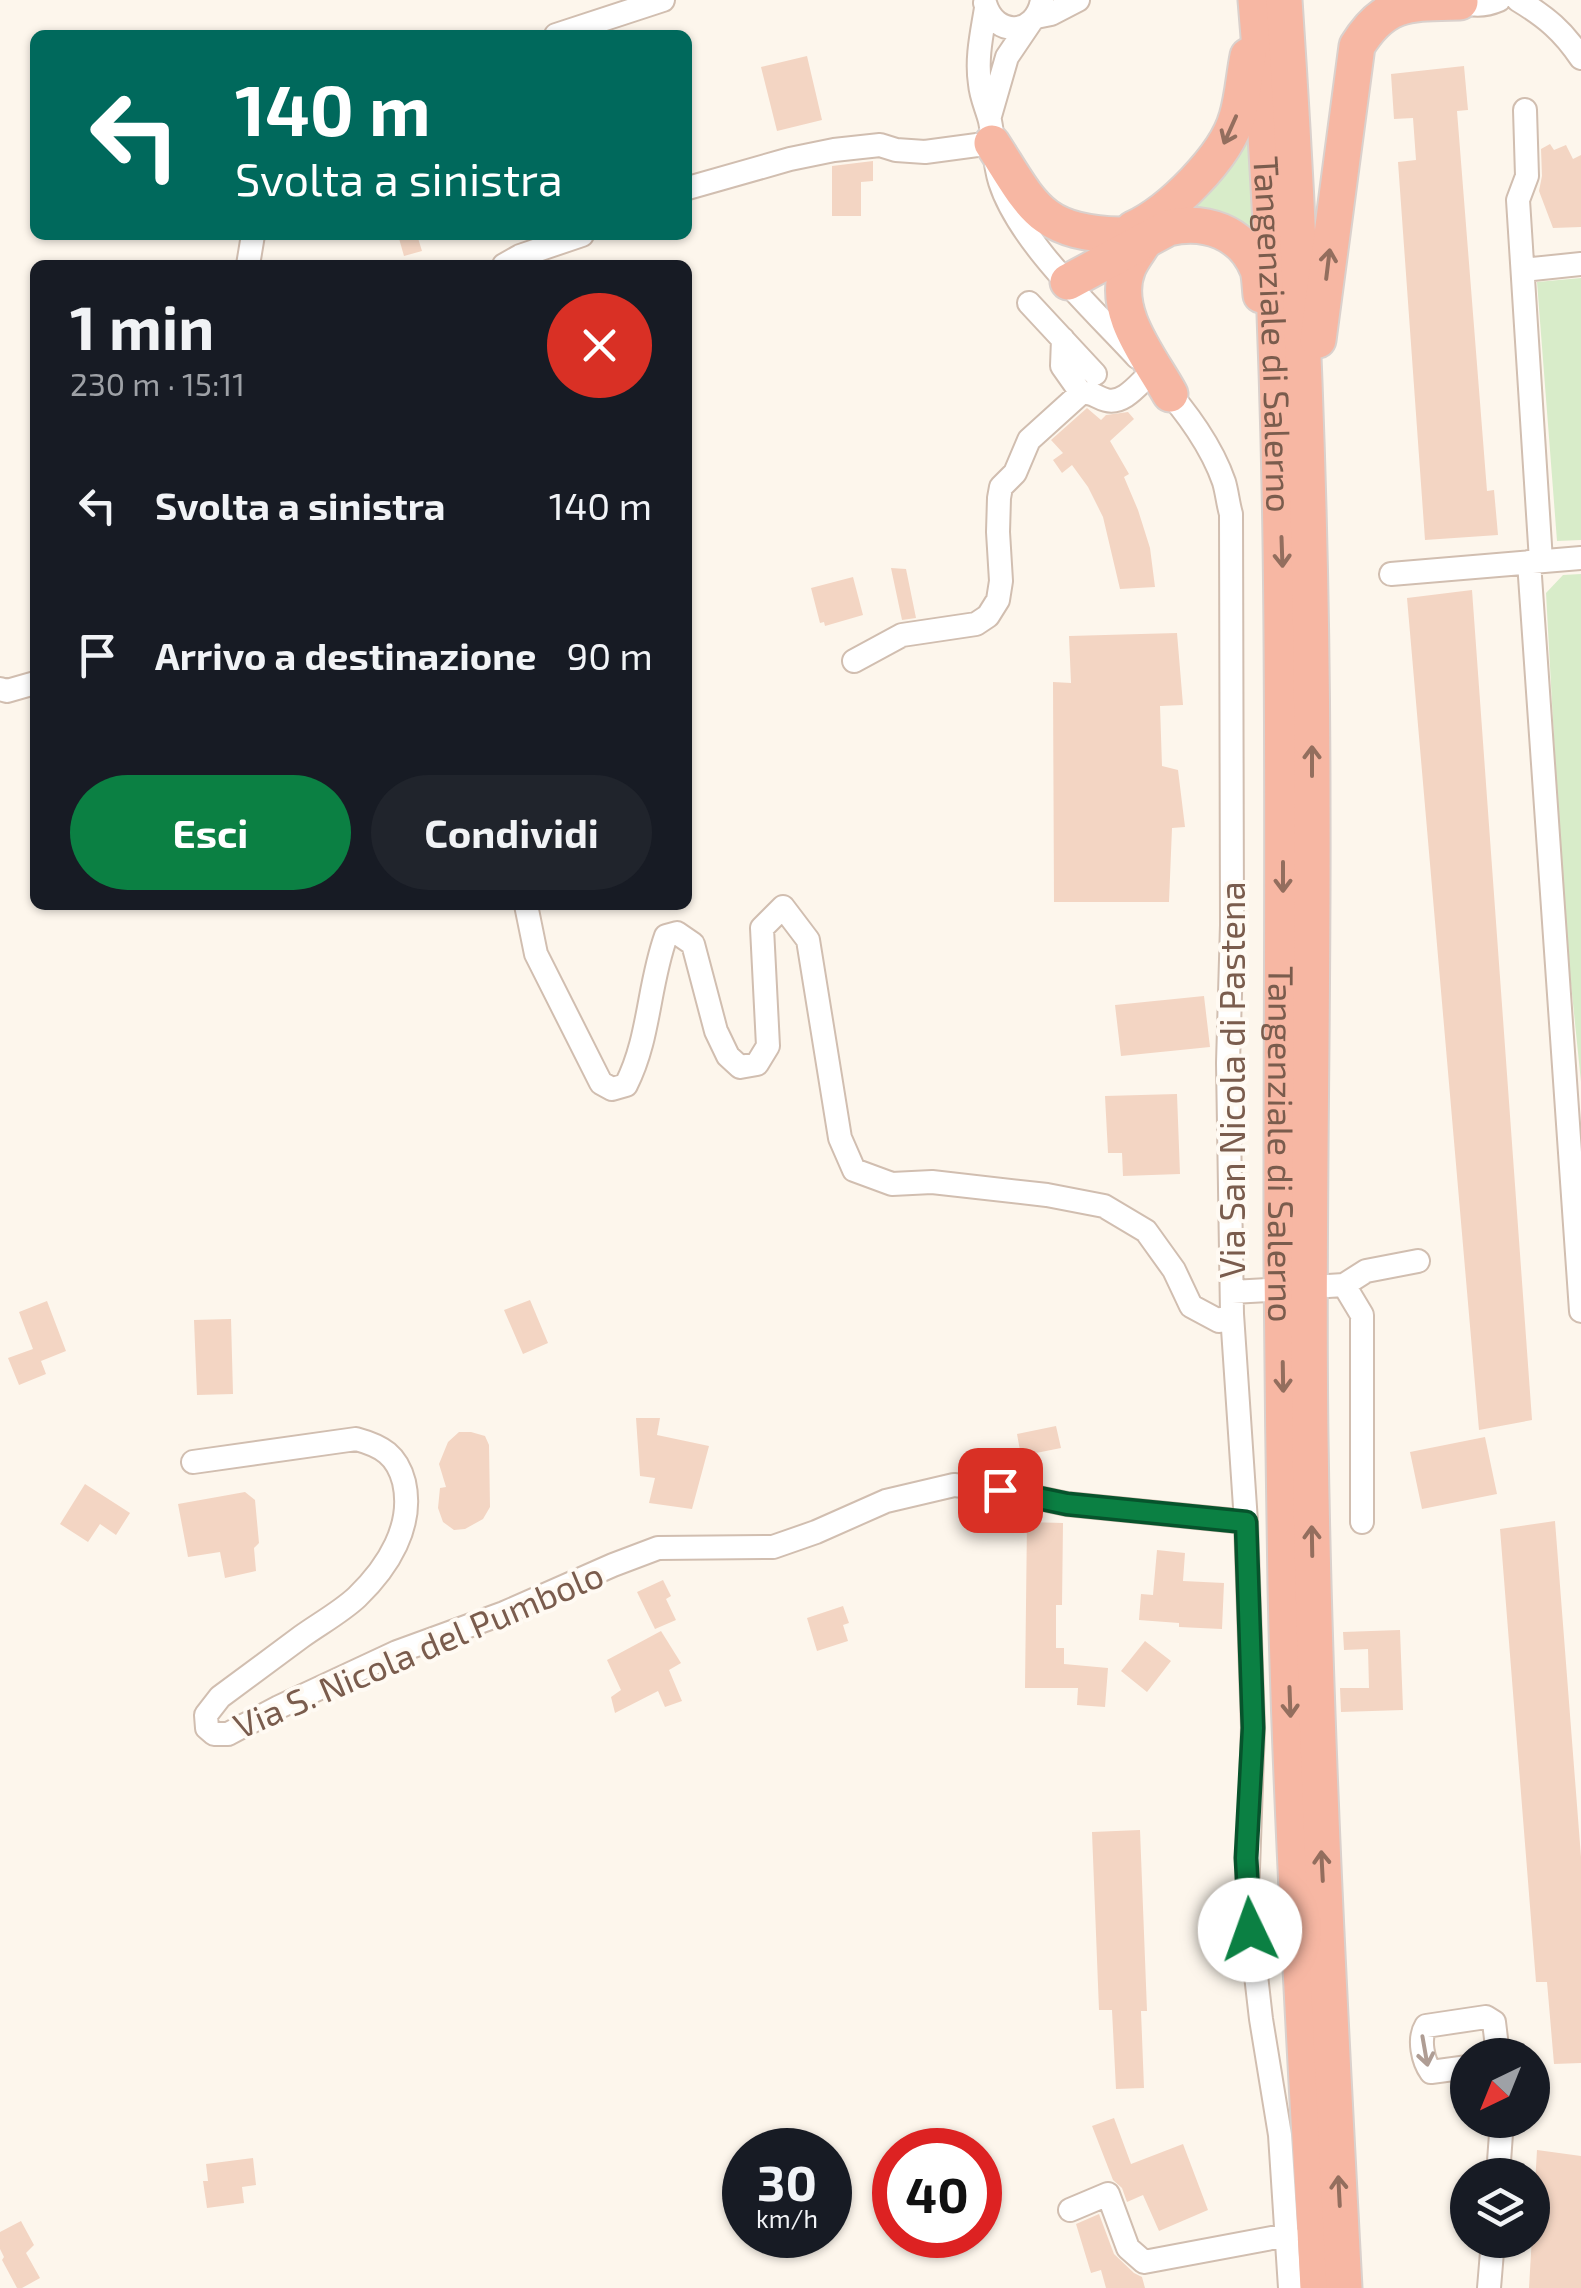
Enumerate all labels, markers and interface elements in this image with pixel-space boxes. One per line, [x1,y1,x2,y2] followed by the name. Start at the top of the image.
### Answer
[235,66,431,150] text: 140 m
[70,70,200,200] icon: left
[1220,114,1239,144] one-way arrow
[235,151,563,205] text: Svolta a sinistra
[1246,155,1302,513] street label: Tangenziale di Salerno
[1319,248,1337,280] one-way arrow
[70,290,214,362] text: 1 min
[547,293,652,398] button: close
[70,364,245,402] text: 230 m · 15:11
[70,478,125,533] icon: left
[155,482,445,528] text: Svolta a sinistra
[549,482,652,528] text: 140 m
[1273,535,1292,567] one-way arrow
[70,628,125,683] icon: arrive
[155,632,536,678] text: Arrivo a destinazione
[566,632,653,678] text: 90 m
[1302,746,1322,778] one-way arrow
[70,775,351,890] button: Esci
[371,775,652,890] button: Condividi
[1274,860,1293,892] one-way arrow
[1210,881,1252,1279] street label: Via San Nicola di Pastena
[1261,966,1304,1323] street label: Tangenziale di Salerno
[1274,1360,1293,1392] one-way arrow
[958,1448,1043,1533] pin
[973,1463,1028,1518] icon: arrive
[1302,1526,1321,1558] one-way arrow
[227,1552,609,1746] street label: Via S. Nicola del Pumbolo
[1281,1685,1300,1717] one-way arrow
[1313,1851,1332,1883] one-way arrow
[1198,1878,1302,1982] position arrow
[1416,2034,1435,2067] one-way arrow
[1450,2038,1550,2138] north arrow
[1450,2038,1550,2258] map controls
[872,2128,1002,2258] speed limit sign: 40
[757,2151,817,2211] text: 30
[1450,2158,1550,2258] button: layers
[1329,2175,1348,2207] one-way arrow
[756,2203,818,2233] text: km/h

